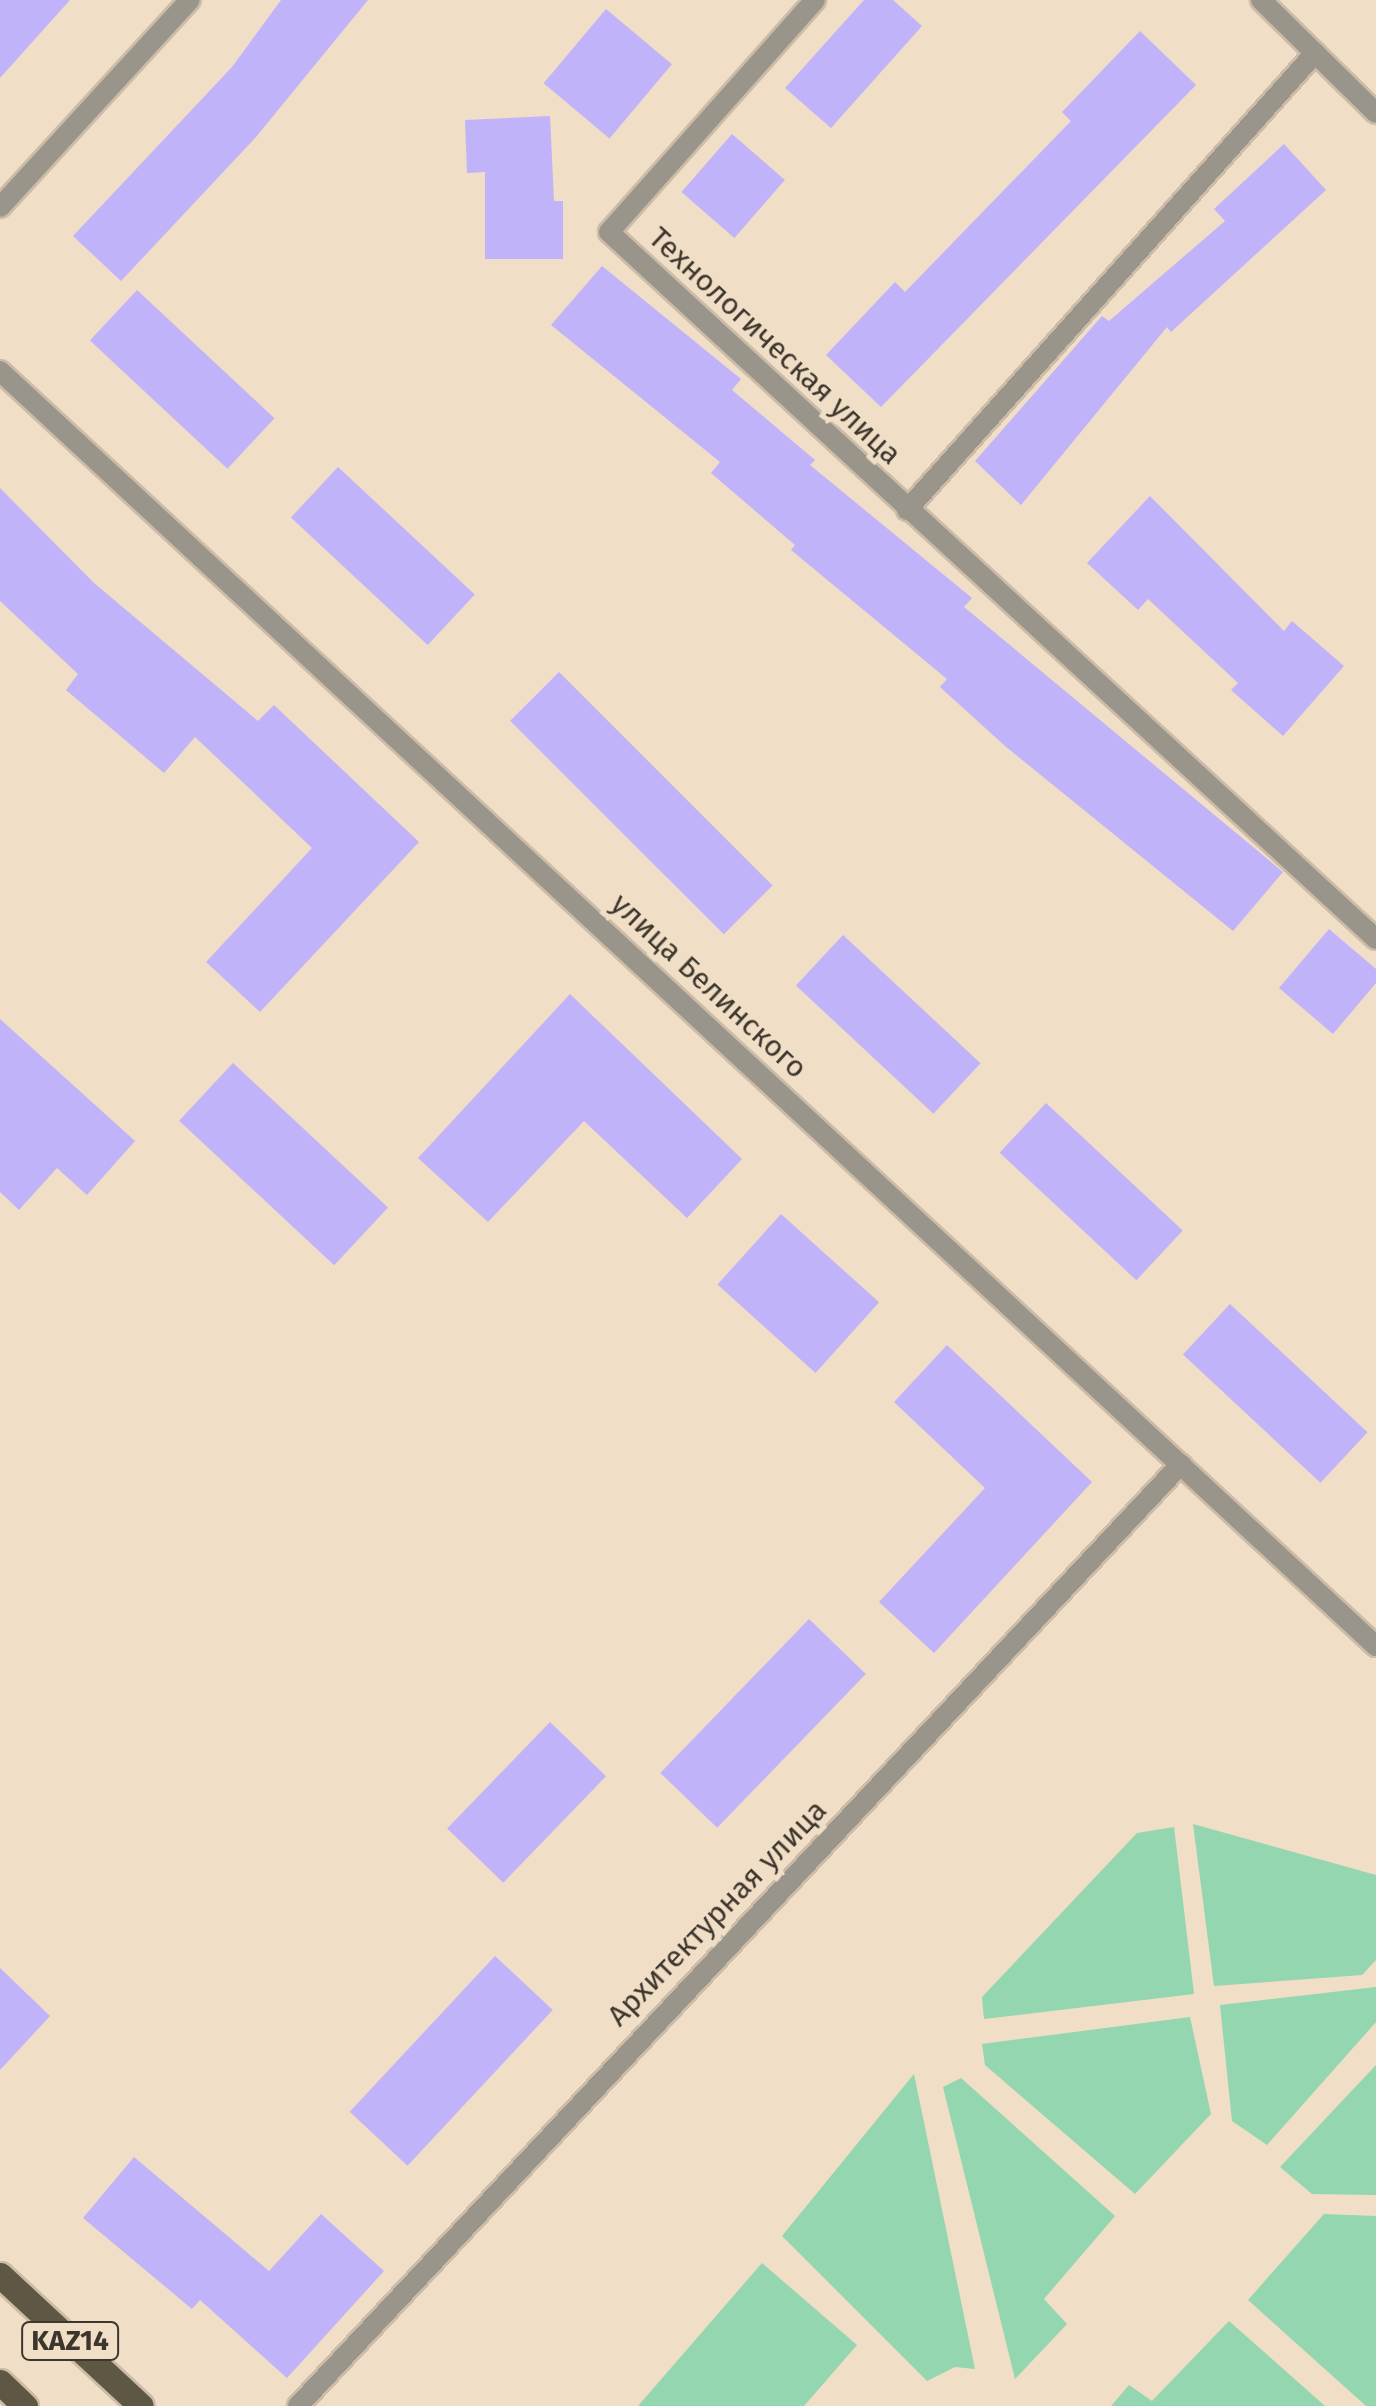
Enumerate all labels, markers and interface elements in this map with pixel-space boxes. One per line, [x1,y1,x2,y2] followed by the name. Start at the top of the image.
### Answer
[641,220,909,472] street label: Технологическая улица
[604,886,814,1086] street label: улица Белинского
[600,1792,834,2034] street label: Архитектурная улица
[20,2318,120,2364] road number: KAZ14

